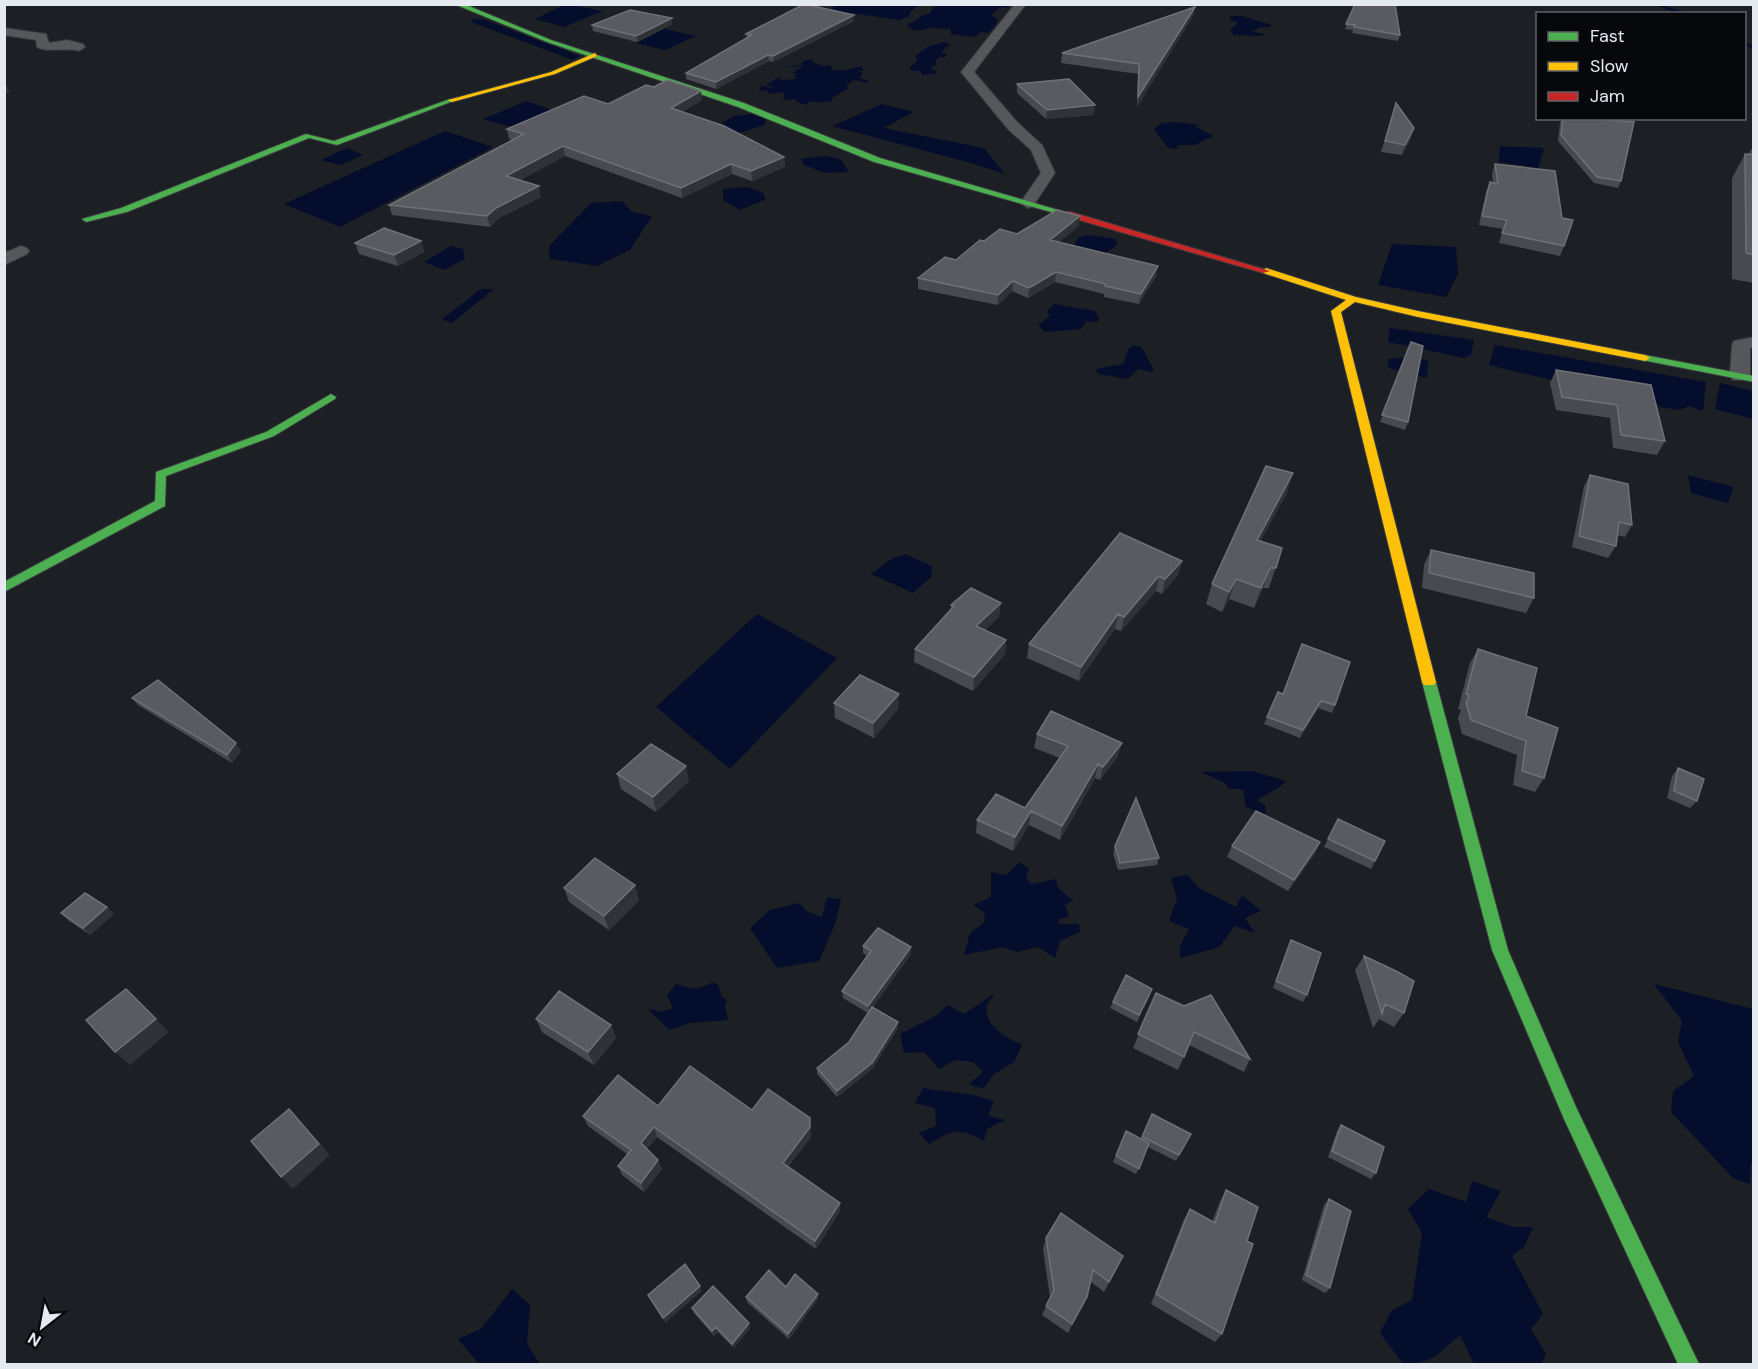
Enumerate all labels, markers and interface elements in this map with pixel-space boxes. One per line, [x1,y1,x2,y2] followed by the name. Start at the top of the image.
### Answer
[1536,12,1746,120] legend
[1590,24,1625,48] text: Fast
[1590,54,1629,78] text: Slow
[1590,84,1625,108] text: Jam
[12,1297,72,1357] north arrow
[24,1327,45,1351] text: N

